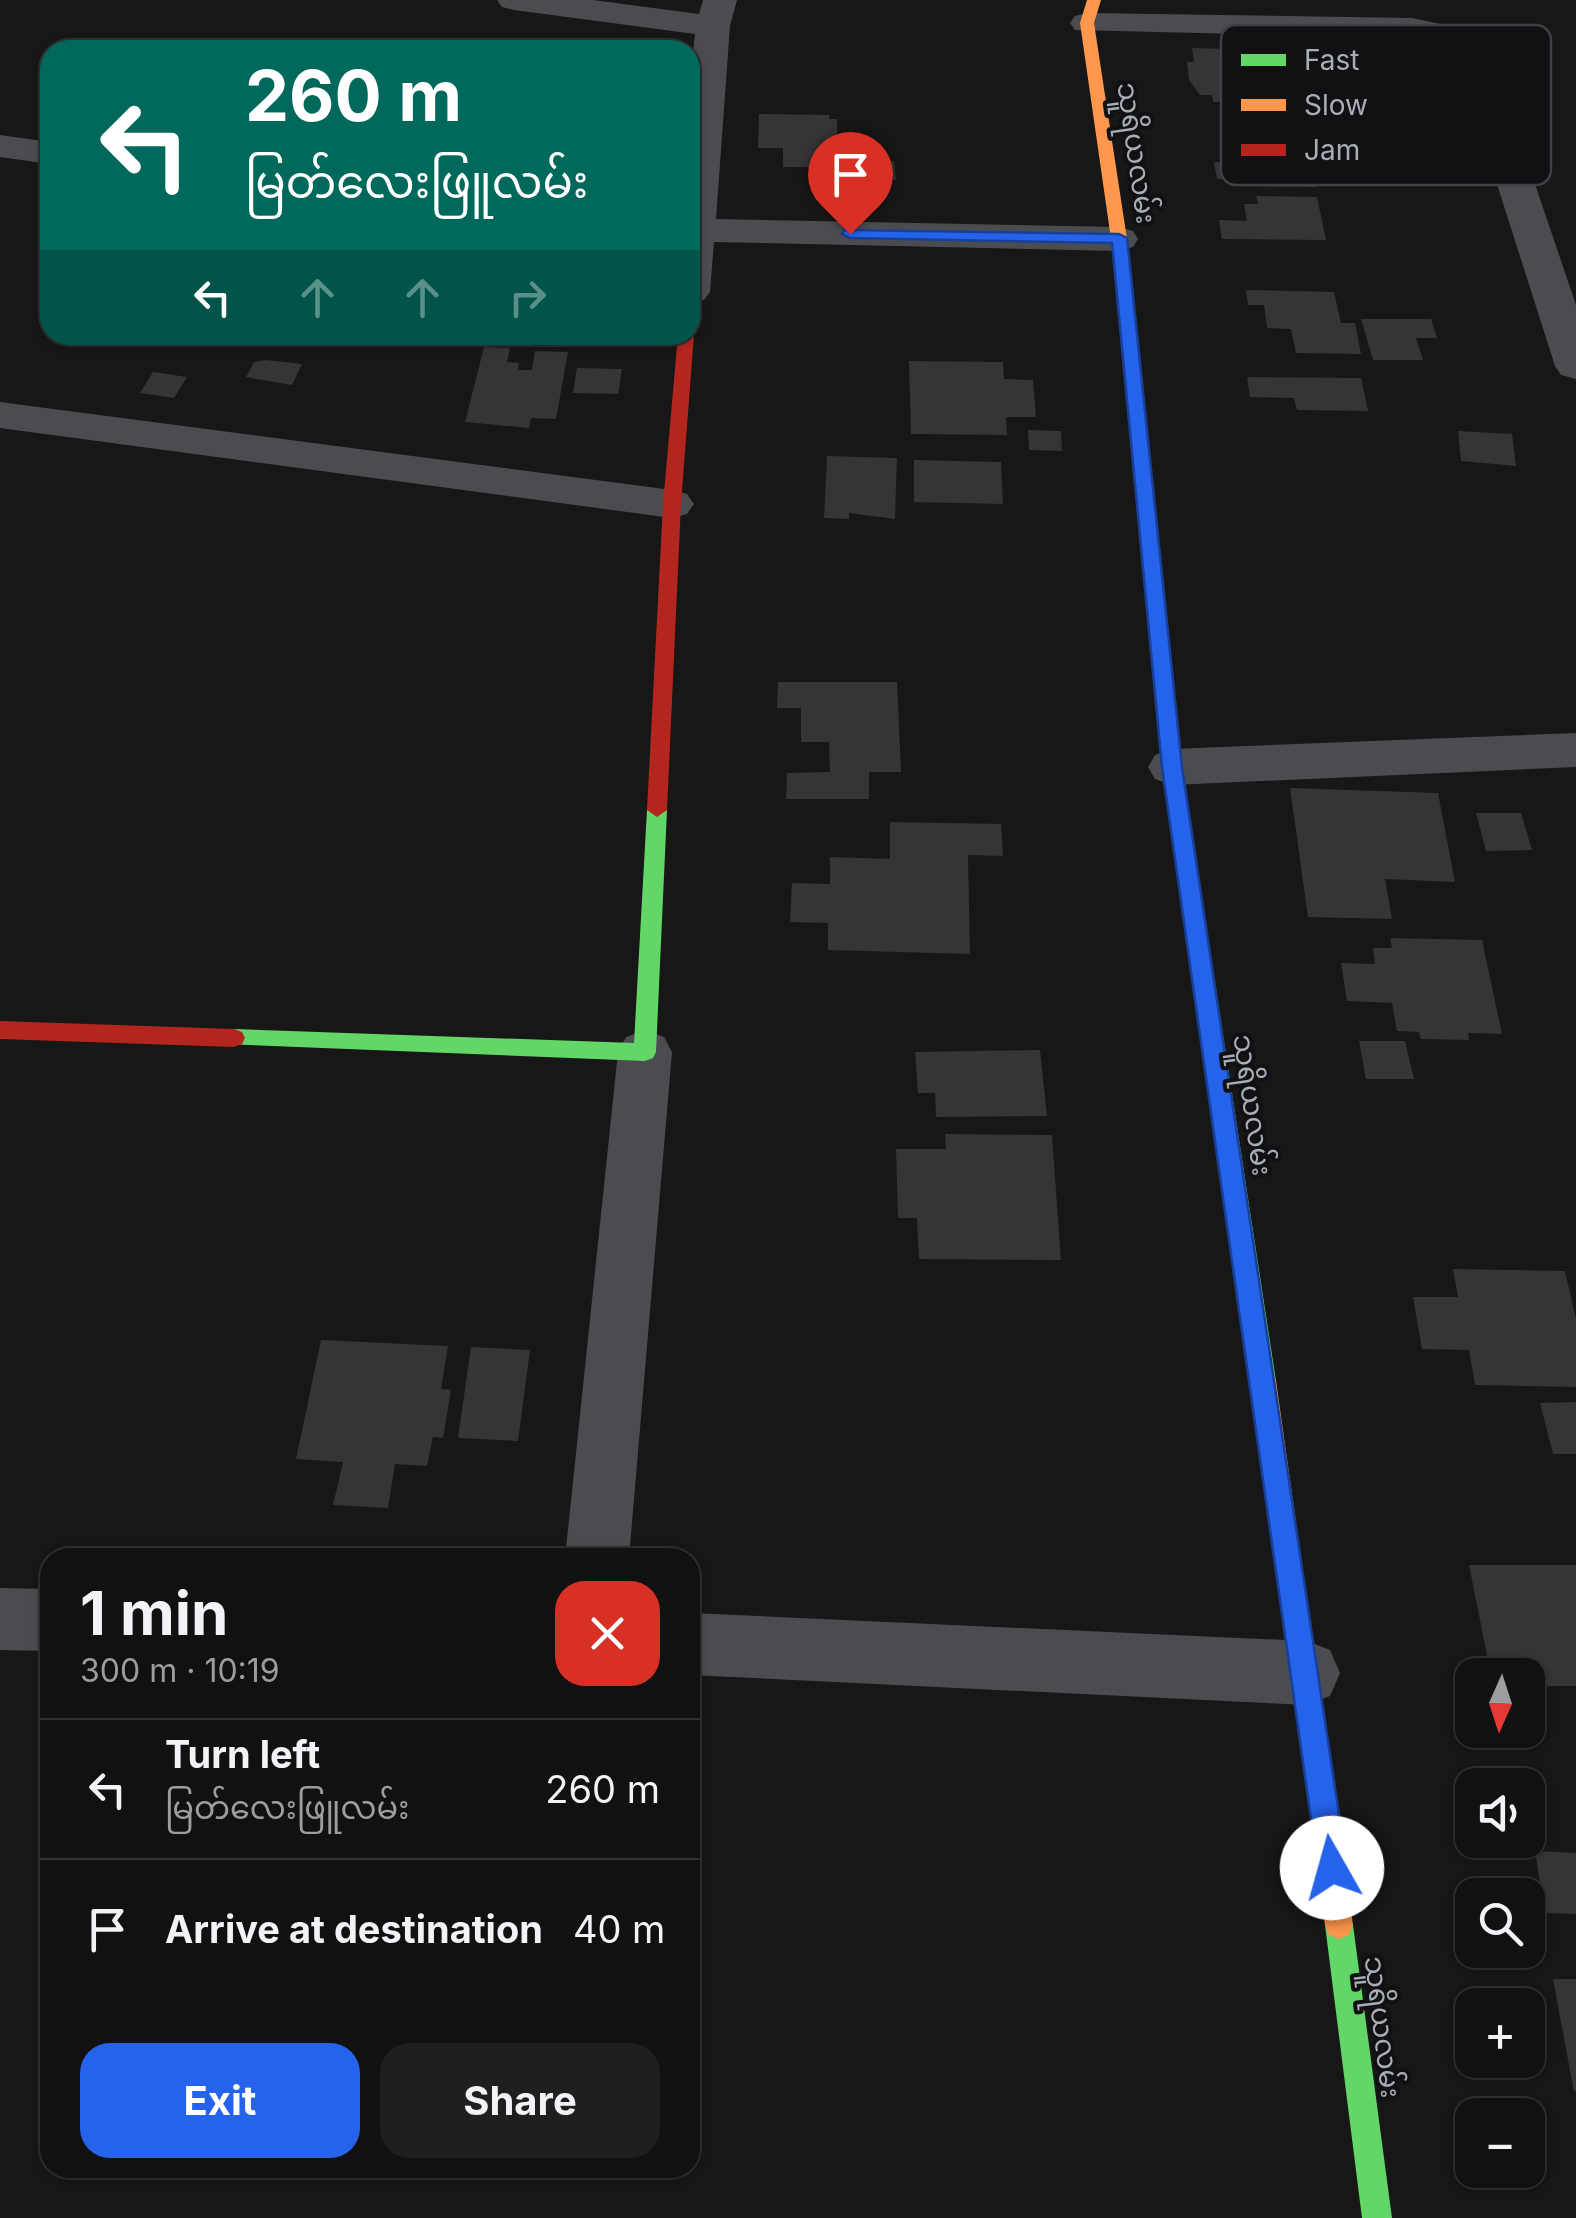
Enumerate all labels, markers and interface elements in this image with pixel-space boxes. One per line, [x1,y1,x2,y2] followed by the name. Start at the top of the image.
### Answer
[1221,25,1551,185] legend
[1304,43,1360,77] text: Fast
[245,53,462,138] text: 260 m
[80,80,210,210] icon: left
[1104,80,1165,227] street label: သူရိယလမ်း
[1304,88,1368,122] text: Slow
[808,132,893,235] pin
[1304,133,1360,167] text: Jam
[823,147,878,202] icon: arrive
[245,154,588,209] text: မြတ်လေးဖြူလမ်း
[185,270,240,325] icon: left
[290,270,345,325] icon: ahead
[395,270,450,325] icon: ahead
[500,270,555,325] icon: right
[1220,1032,1281,1179] street label: သူရိယလမ်း
[80,1577,228,1649] text: 1 min
[555,1581,660,1686] button: close
[80,1651,280,1690] text: 300 m · 10:19
[1455,1658,1545,1748] north arrow
[1455,1658,1545,2188] map controls
[165,1731,320,1777] text: Turn left
[80,1762,135,1817] icon: left
[545,1766,660,1812] text: 260 m
[1455,1768,1545,1858] button: sound
[165,1788,409,1827] text: မြတ်လေးဖြူလမ်း
[1280,1816,1384,1920] position arrow
[1455,1878,1545,1968] button: search
[80,1902,135,1957] icon: arrive
[165,1906,543,1952] text: Arrive at destination
[573,1906,665,1952] text: 40 m
[1351,1954,1410,2101] street label: သူရိယလမ်း
[1455,1988,1545,2078] button: +
[80,2043,360,2158] button: Exit
[380,2043,660,2158] button: Share
[1455,2098,1545,2188] button: −

